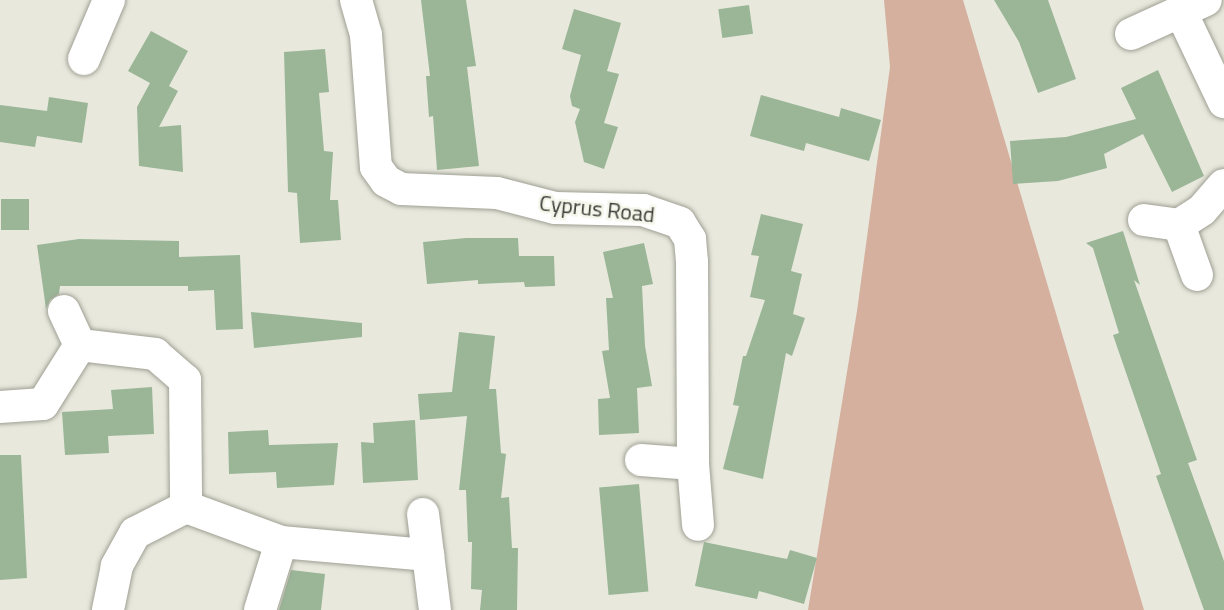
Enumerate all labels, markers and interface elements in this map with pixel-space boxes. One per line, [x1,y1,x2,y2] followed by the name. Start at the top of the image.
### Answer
[538,190,656,228] street label: Cyprus Road

